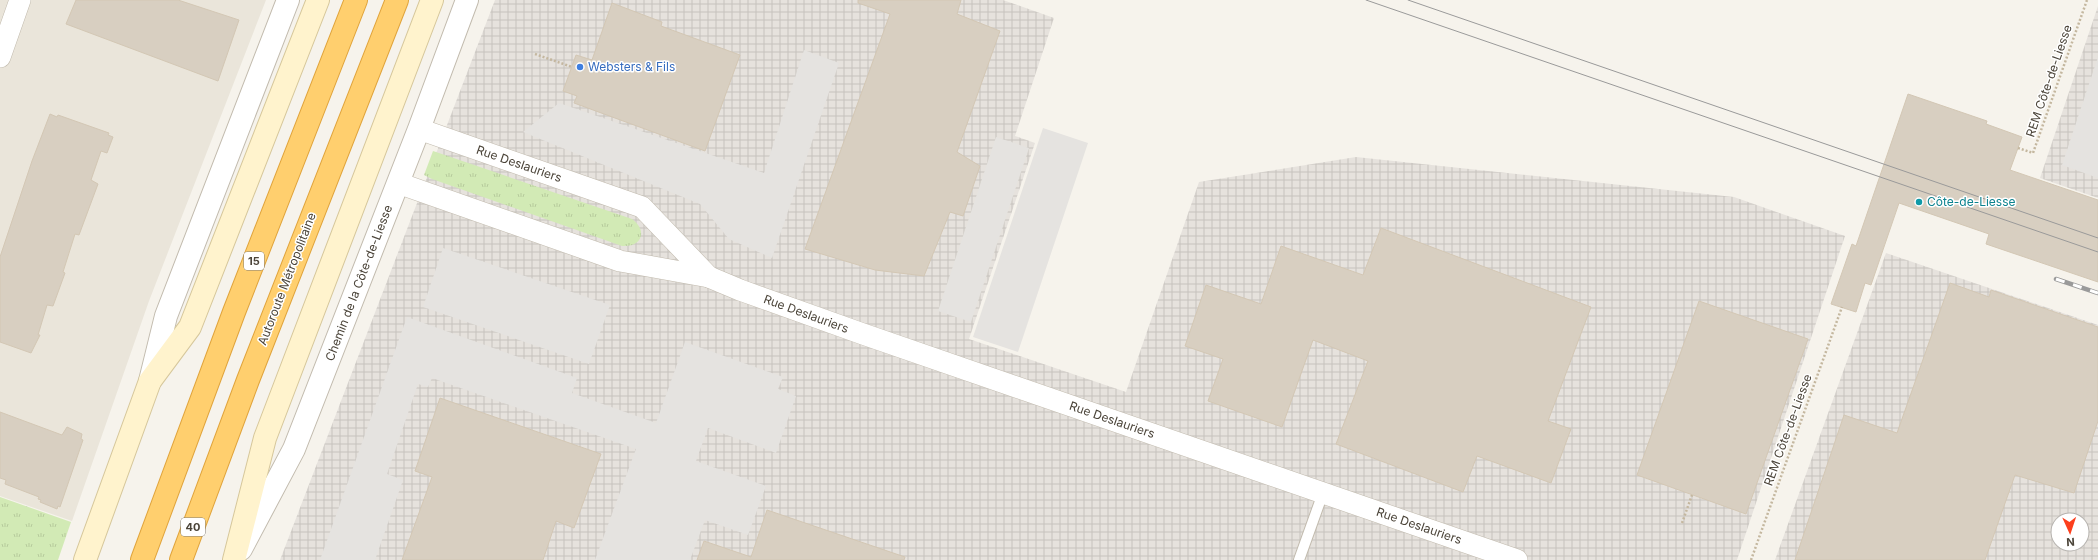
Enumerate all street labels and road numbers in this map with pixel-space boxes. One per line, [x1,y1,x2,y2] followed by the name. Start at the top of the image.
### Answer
[2022,23,2075,139] street label: REM Côte-de-Liesse
[474,142,564,185] street label: Rue Deslauriers
[322,203,395,363] street label: Chemin de la Côte-de-Liesse
[254,211,319,347] street label: Autoroute Métropolitaine
[244,252,264,270] road number: 15
[762,291,851,336] street label: Rue Deslauriers
[1760,372,1815,488] street label: REM Côte-de-Liesse
[1067,398,1157,441] street label: Rue Deslauriers
[1374,504,1464,547] street label: Rue Deslauriers
[181,518,205,536] road number: 40

